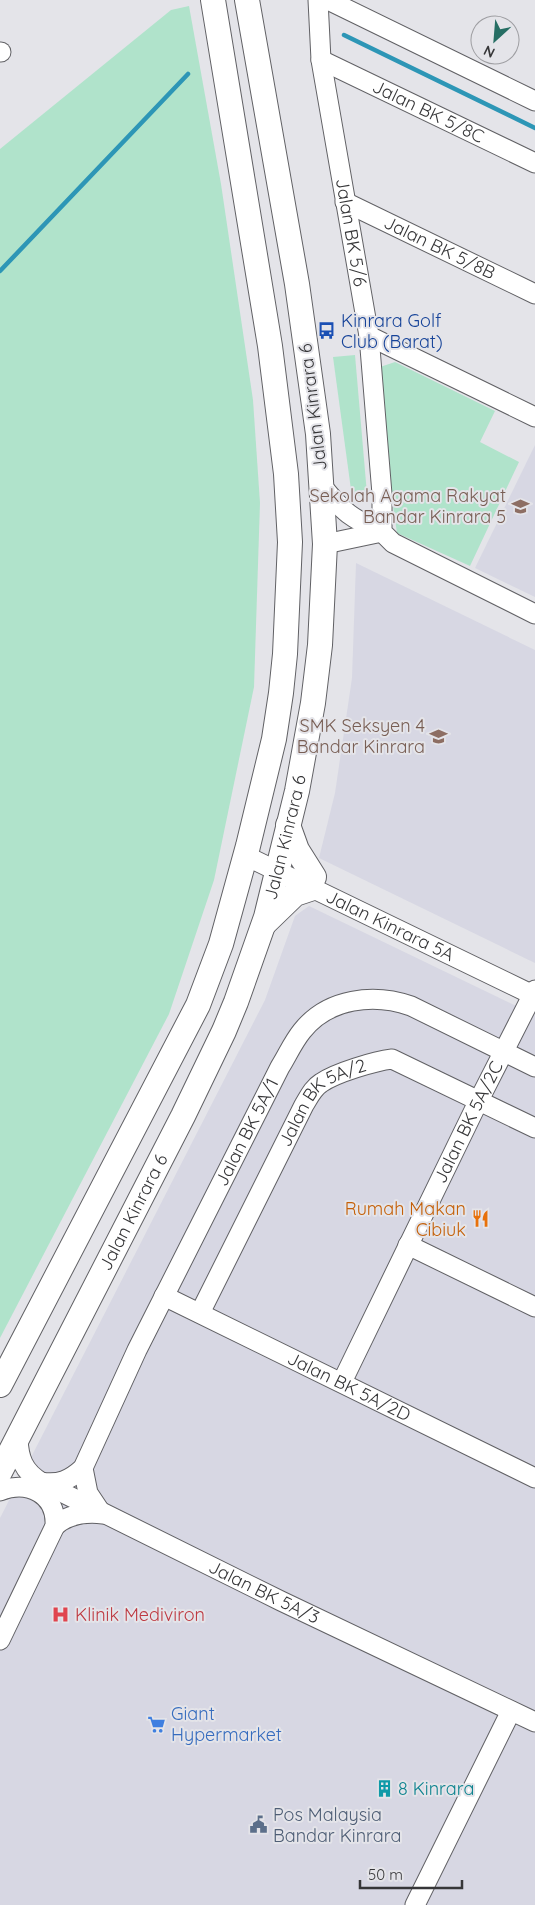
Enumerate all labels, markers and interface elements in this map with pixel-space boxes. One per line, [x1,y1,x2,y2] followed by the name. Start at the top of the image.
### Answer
[470,15,520,65] north arrow
[481,41,498,62] text: N
[369,75,488,148] street label: Jalan BK 5/8C
[331,176,372,288] street label: Jalan BK 5/6
[380,211,499,284] street label: Jalan BK 5/8B
[341,309,443,353] place label: Kinrara Golf Club (Barat)
[317,321,337,341] bus stop icon: Kinrara Golf Club (Barat)
[293,342,332,472] street label: Jalan Kinrara 6
[310,484,506,528] place label: Sekolah Agama Rakyat Bandar Kinrara 5
[510,496,530,516] school or university icon: Sekolah Agama Rakyat Bandar Kinrara 5
[297,714,425,758] place label: SMK Seksyen 4 Bandar Kinrara
[429,726,449,746] school or university icon: SMK Seksyen 4 Bandar Kinrara
[259,773,311,902] street label: Jalan Kinrara 6
[322,885,458,966] street label: Jalan Kinrara 5A
[273,1053,369,1150] street label: Jalan BK 5A/2
[428,1057,508,1187] street label: Jalan BK 5A/2C
[210,1074,283,1190] street label: Jalan BK 5A/1
[94,1150,173,1274] street label: Jalan Kinrara 6
[345,1197,466,1241] place label: Rumah Makan Cibiuk
[470,1209,490,1229] restaurant icon: Rumah Makan Cibiuk
[284,1346,415,1426] street label: Jalan BK 5A/2D
[205,1555,323,1629] street label: Jalan BK 5A/3
[75,1603,205,1626] place label: Klinik Mediviron
[51,1605,71,1625] hospital icon: Klinik Mediviron
[171,1702,282,1746] place label: Giant Hypermarket
[147,1714,167,1734] supermarket icon: Giant Hypermarket
[398,1777,474,1800] place label: 8 Kinrara
[374,1779,394,1799] building icon: 8 Kinrara
[273,1803,401,1847] place label: Pos Malaysia Bandar Kinrara
[249,1815,269,1835] public building icon: Pos Malaysia Bandar Kinrara
[360,1858,462,1890] scale bar
[368,1865,403,1884] text: 50 m

